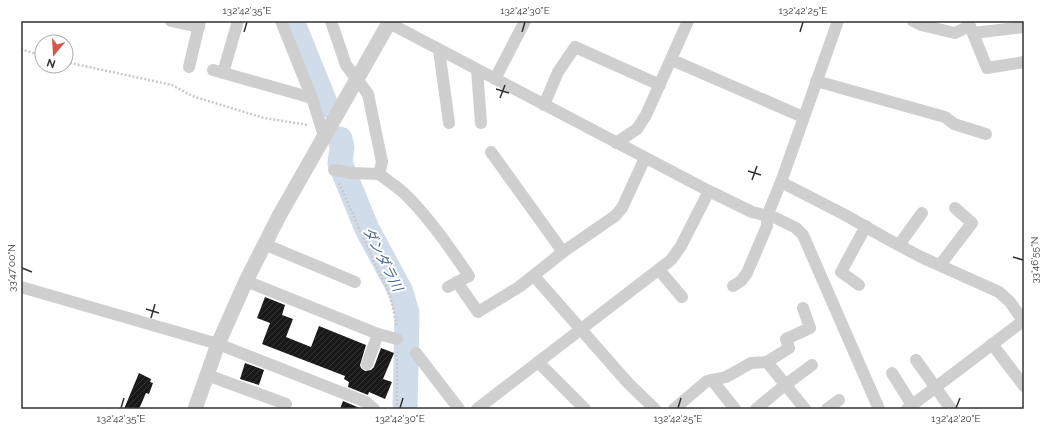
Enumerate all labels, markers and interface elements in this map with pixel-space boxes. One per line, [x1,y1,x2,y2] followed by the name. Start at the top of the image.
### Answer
[223,5,271,16] text: 132°42'35"E
[500,5,550,16] text: 132°42'30"E
[779,5,827,16] text: 132°42'25"E
[34,34,74,74] north arrow
[45,56,57,71] text: N
[360,224,407,296] water label: ダンダラ川
[1029,236,1040,284] text: 33°46'55"N
[6,244,17,292] text: 33°47'00"N
[97,413,145,424] text: 132°42'35"E
[375,413,425,424] text: 132°42'30"E
[654,413,702,424] text: 132°42'25"E
[931,413,981,424] text: 132°42'20"E

